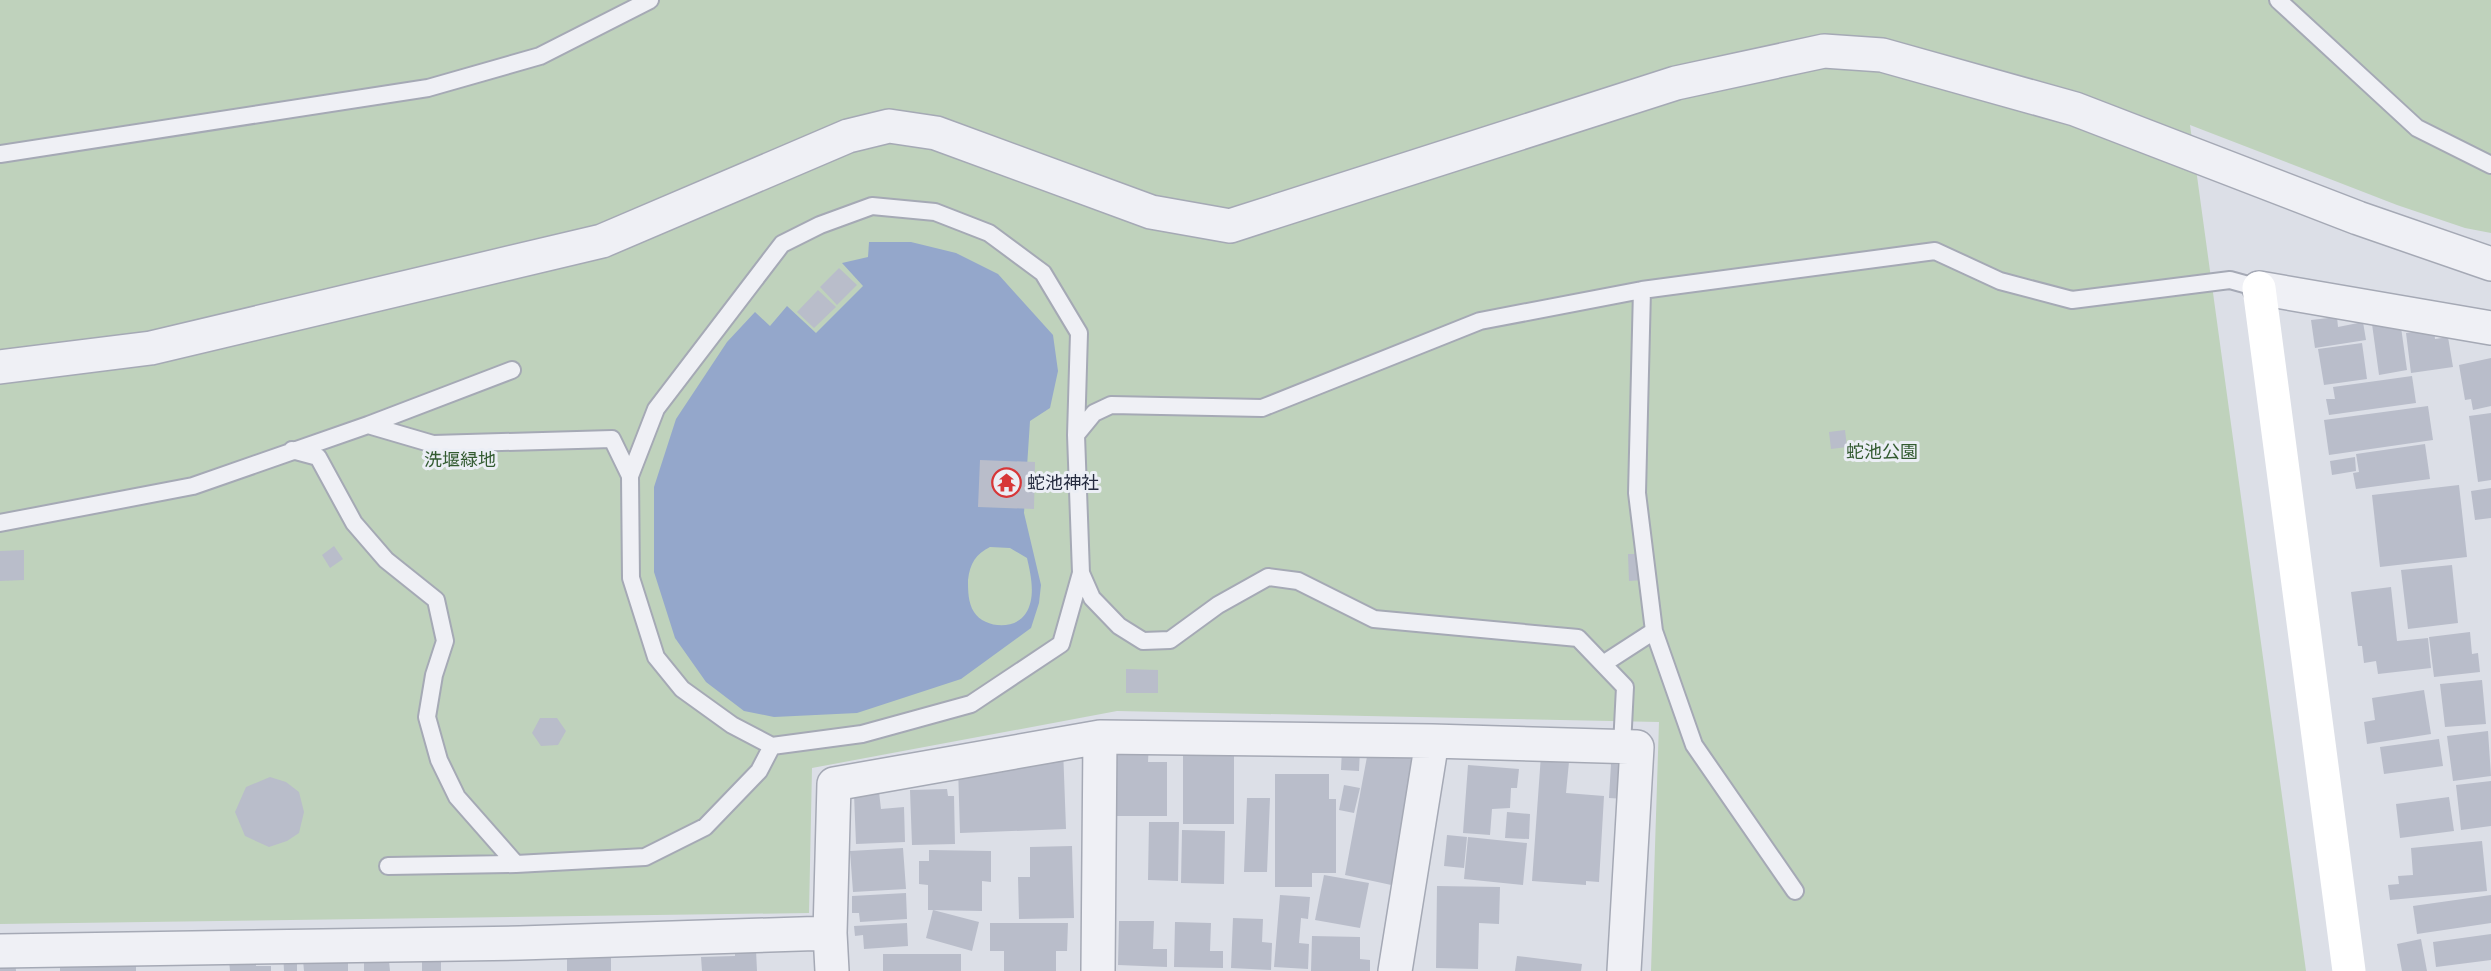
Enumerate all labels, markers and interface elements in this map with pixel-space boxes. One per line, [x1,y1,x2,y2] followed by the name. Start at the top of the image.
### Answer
[1846,440,1918,463] park label: 蛇池公園
[424,448,496,471] park label: 洗堰緑地
[990,466,1022,498] temple icon: 蛇池神社
[1027,471,1099,494] place label: 蛇池神社

